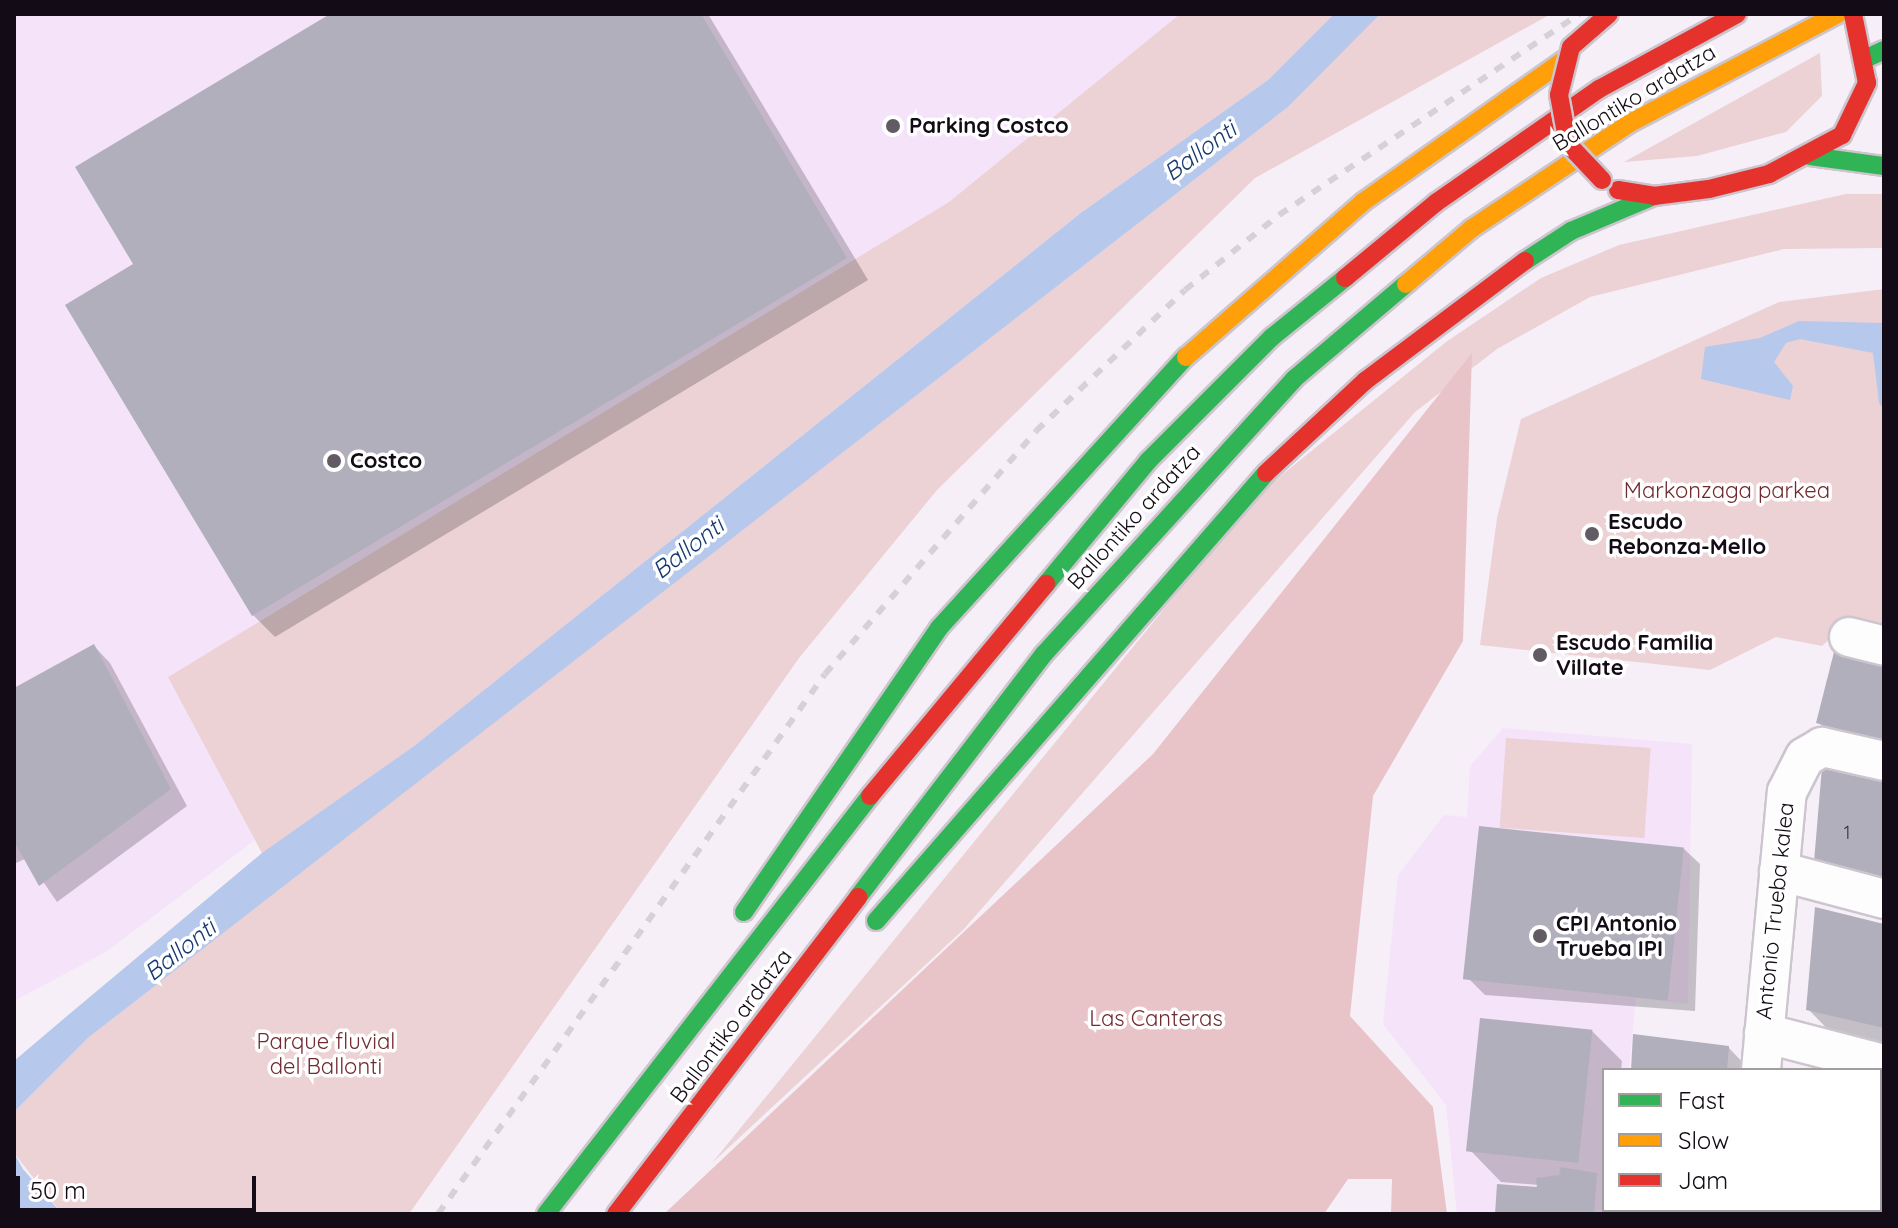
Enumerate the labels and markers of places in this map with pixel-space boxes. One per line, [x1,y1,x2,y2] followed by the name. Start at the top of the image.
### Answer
[909,113,1069,139] place label: Parking Costco
[884,117,902,135] marker: Parking Costco
[350,448,422,474] place label: Costco
[325,452,343,470] marker: Costco
[1608,508,1766,560] place label: Escudo Rebonza-Mello
[1583,525,1601,543] marker: Escudo Rebonza-Mello
[1556,629,1713,680] place label: Escudo Familia Villate
[1531,646,1549,664] marker: Escudo Familia Villate
[1556,910,1677,962] place label: CPI Antonio Trueba IPI
[1531,927,1549,945] marker: CPI Antonio Trueba IPI

